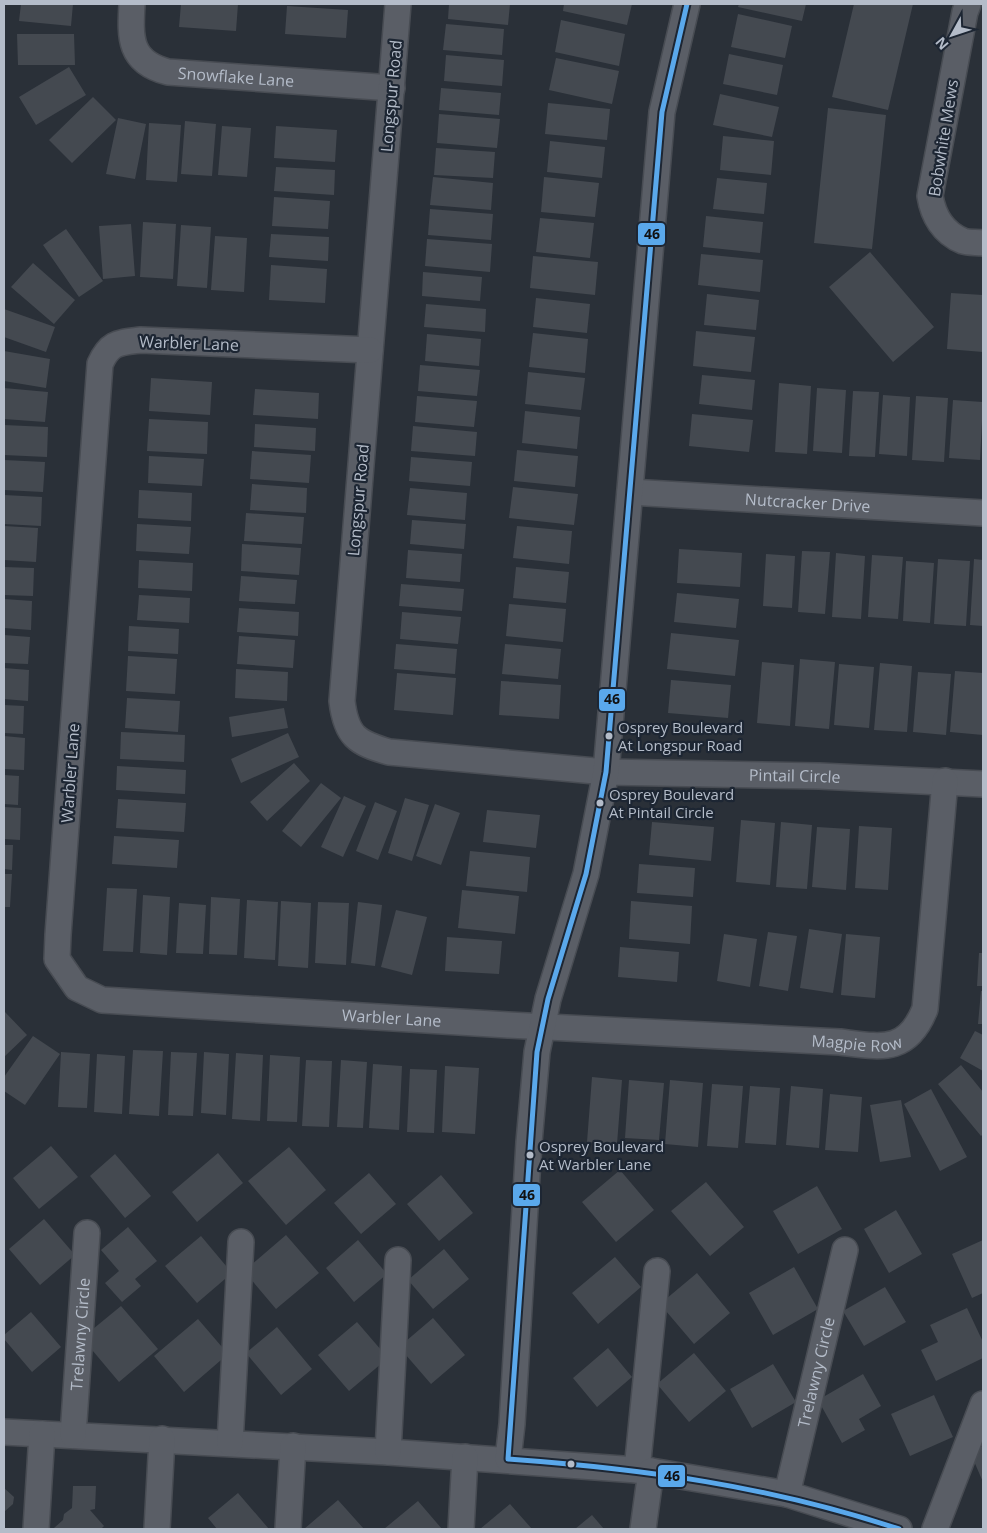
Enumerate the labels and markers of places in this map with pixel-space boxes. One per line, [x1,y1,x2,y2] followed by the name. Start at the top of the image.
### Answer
[618,717,743,755] place label: Osprey Boulevard At Longspur Road
[604,731,614,741] marker: Osprey Boulevard At Longspur Road
[609,784,734,822] place label: Osprey Boulevard At Pintail Circle
[595,798,605,808] marker: Osprey Boulevard At Pintail Circle
[539,1136,664,1174] place label: Osprey Boulevard At Warbler Lane
[525,1150,535,1160] marker: Osprey Boulevard At Warbler Lane
[566,1459,576,1469] unlabelled marker

